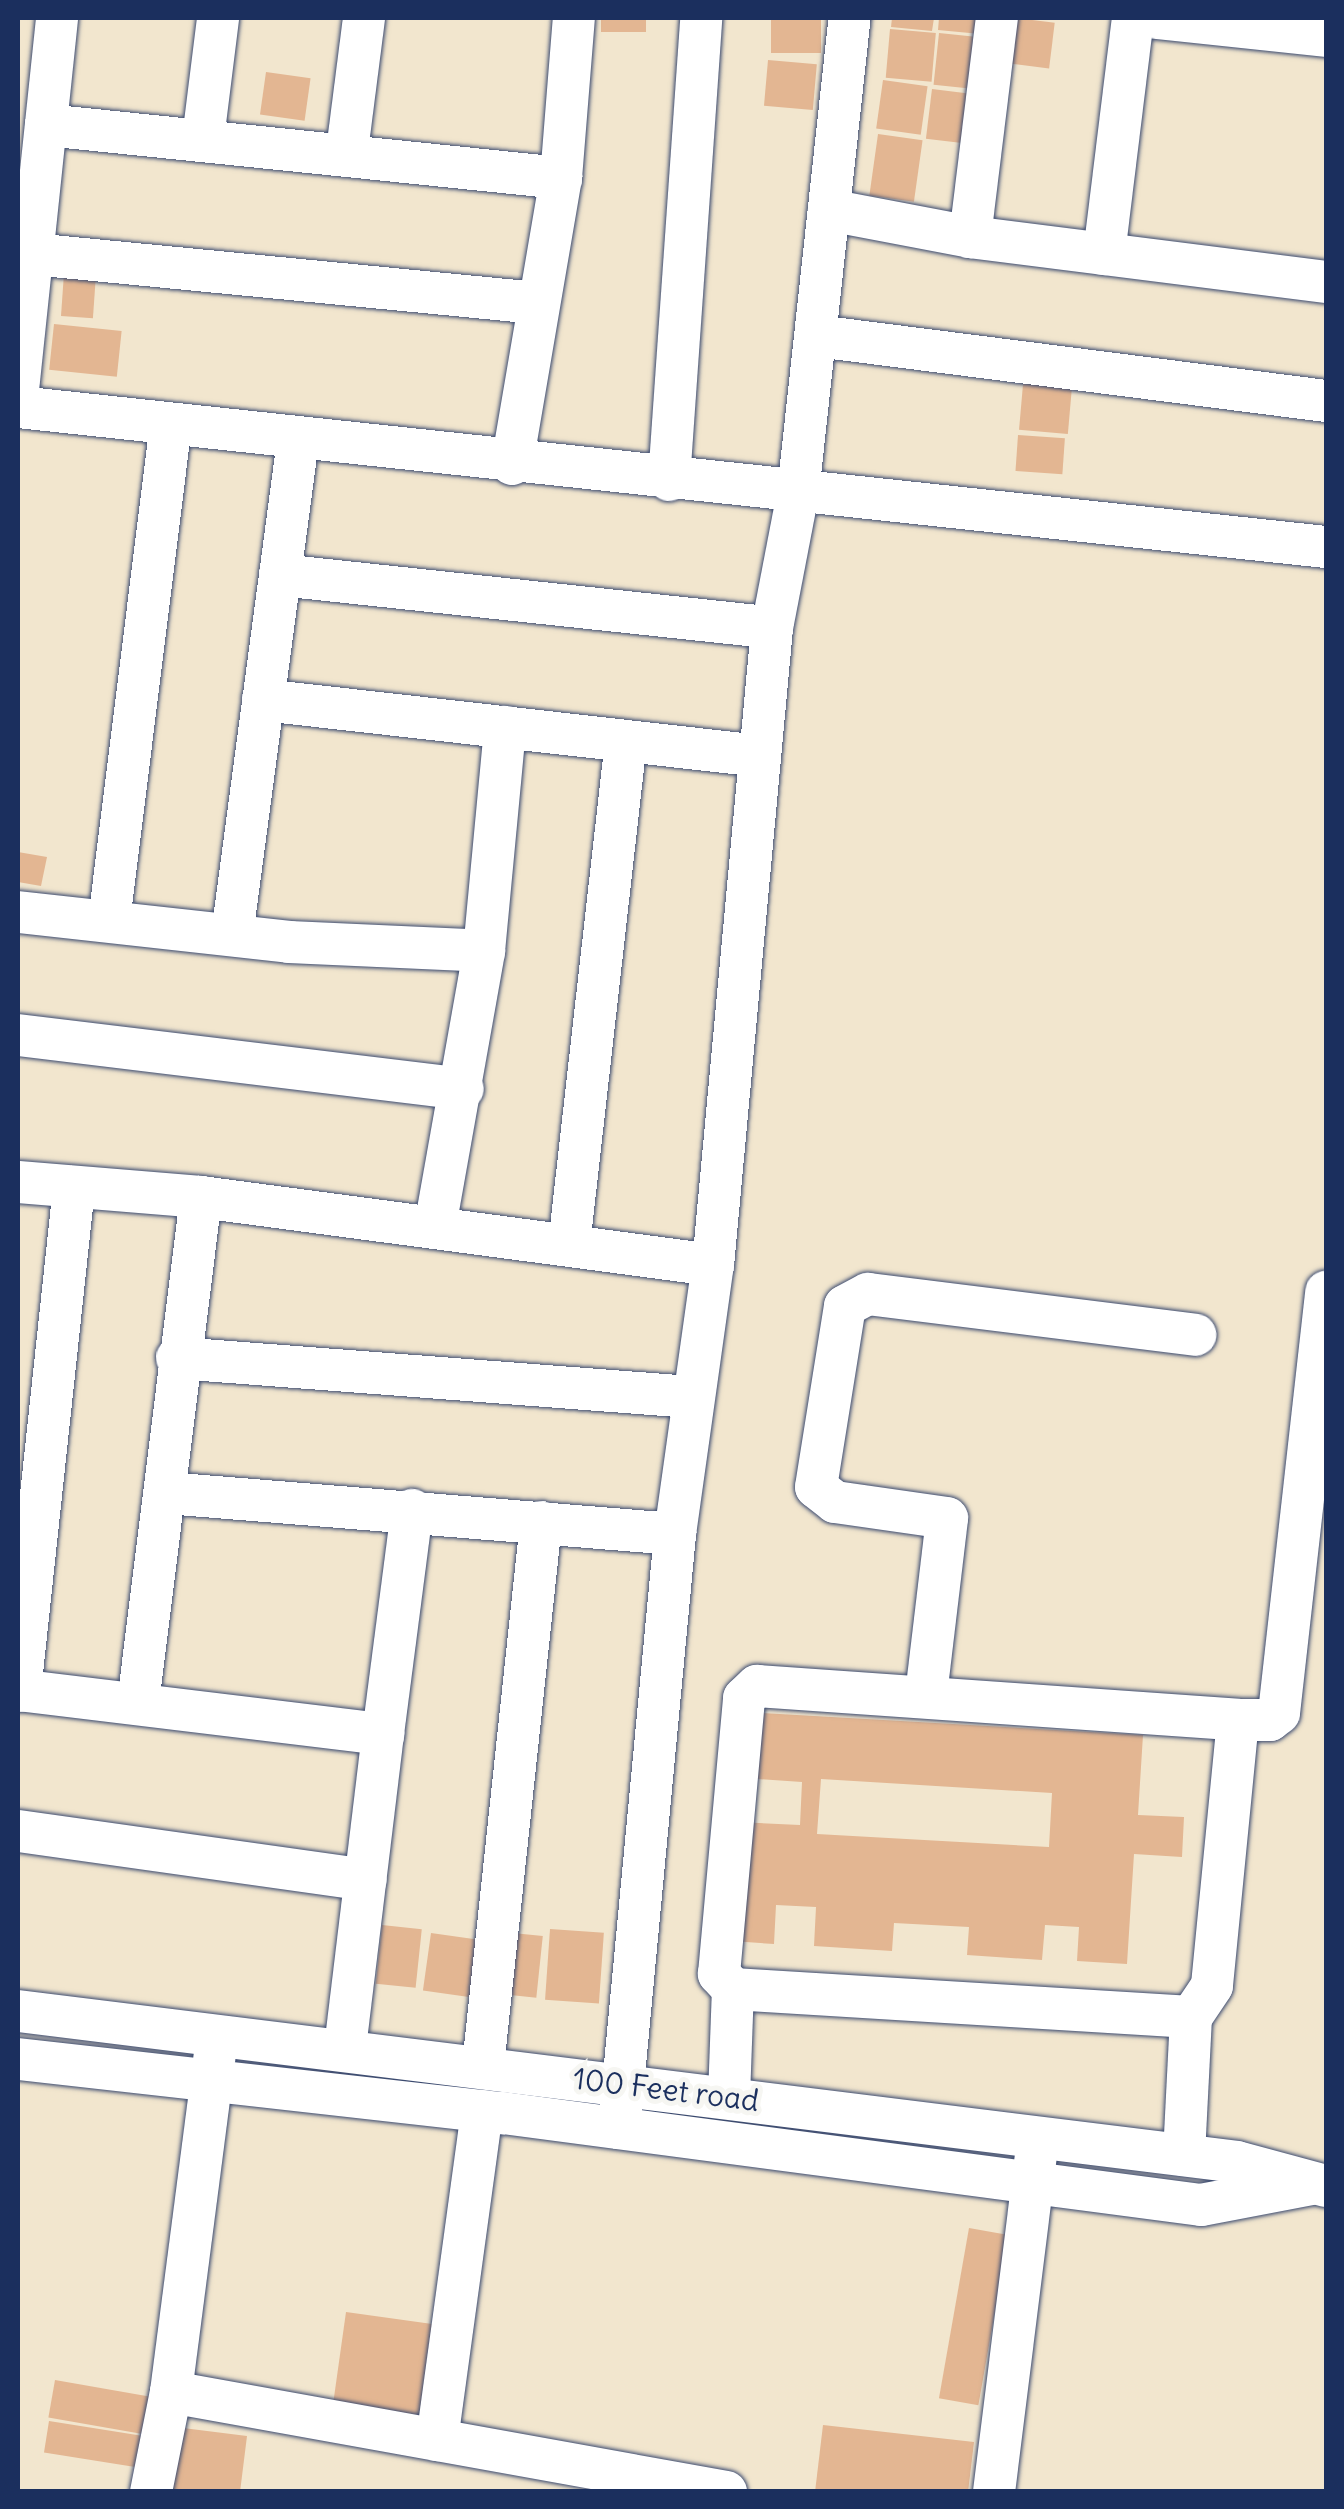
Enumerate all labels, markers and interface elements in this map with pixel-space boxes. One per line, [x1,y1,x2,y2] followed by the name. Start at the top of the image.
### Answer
[571,2060,761,2118] street label: 100 Feet road

